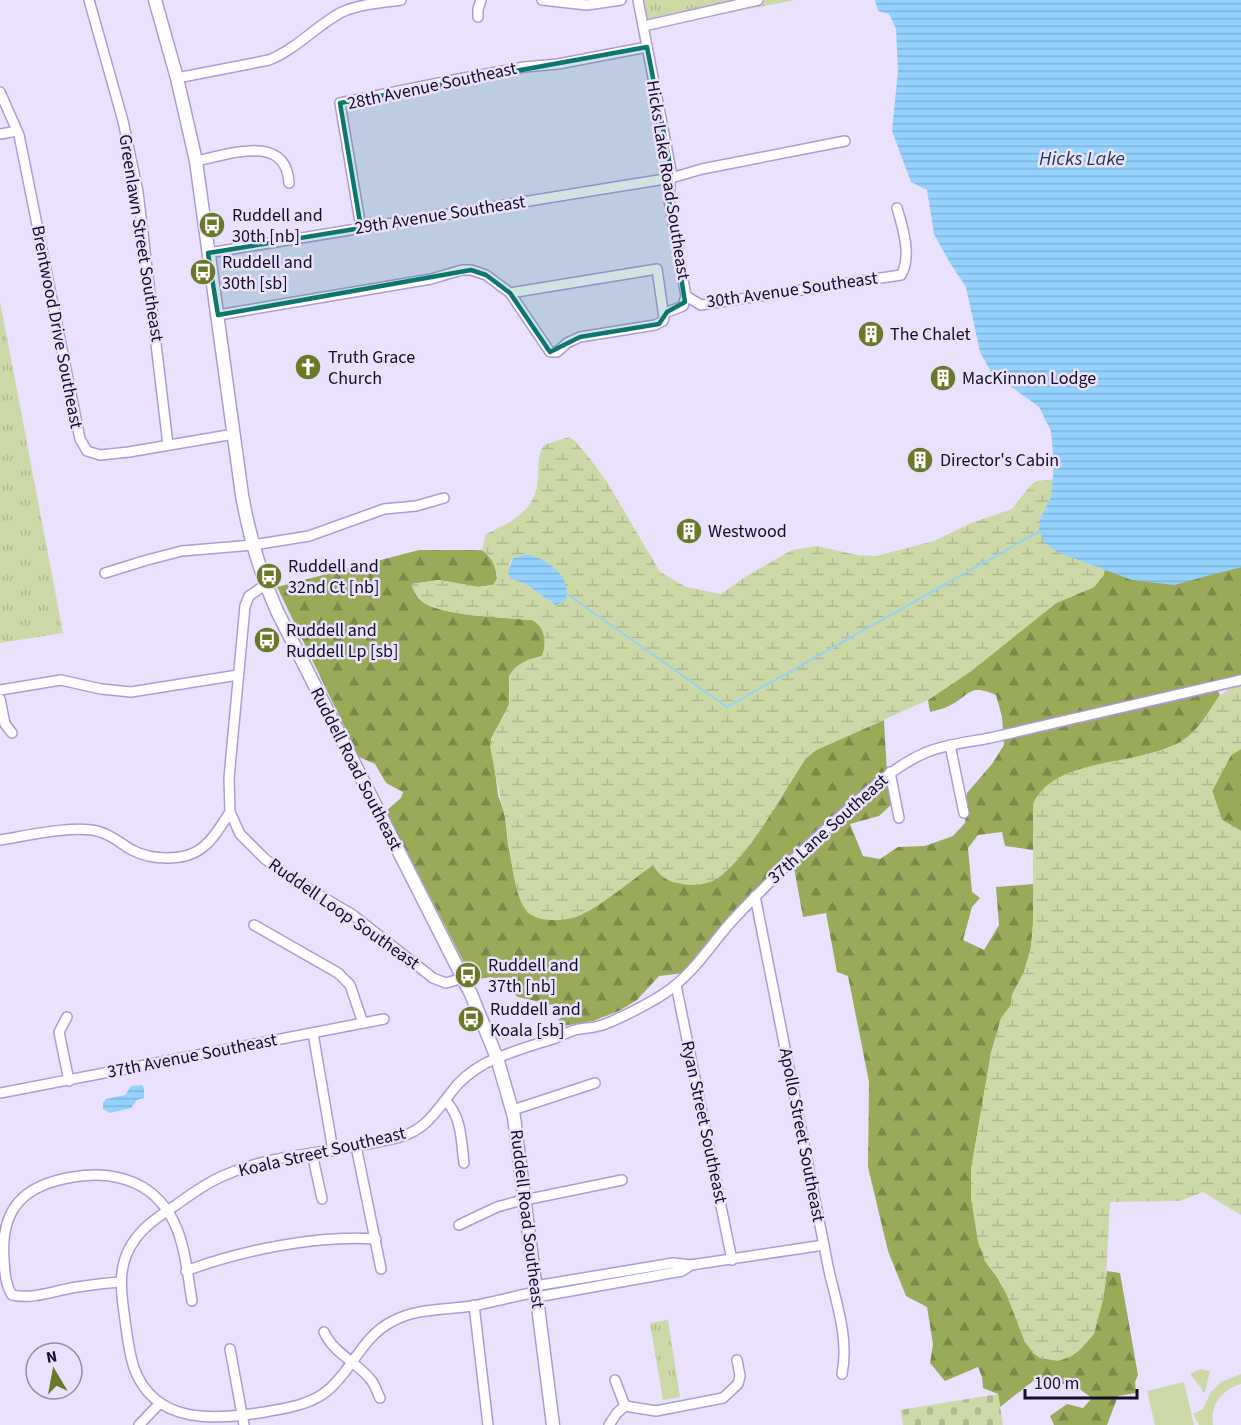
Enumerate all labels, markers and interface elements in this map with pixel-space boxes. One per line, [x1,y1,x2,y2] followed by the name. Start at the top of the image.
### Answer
[345,56,519,116] street label: 28th Avenue Southeast
[640,78,696,282] street label: Hicks Lake Road Southeast
[112,132,170,344] street label: Greenlawn Street Southeast
[1039,145,1125,173] water label: Hicks Lake
[353,189,527,241] street label: 29th Avenue Southeast
[232,203,323,249] place label: Ruddell and 30th [nb]
[197,210,227,240] bus stop icon: Ruddell and 30th [nb]
[25,223,89,431] street label: Brentwood Drive Southeast
[222,250,313,296] place label: Ruddell and 30th [sb]
[188,257,218,287] bus stop icon: Ruddell and 30th [sb]
[705,266,879,314] street label: 30th Avenue Southeast
[856,319,886,349] building icon: The Chalet
[890,322,971,347] place label: The Chalet
[328,345,415,391] place label: Truth Grace Church
[293,352,323,382] church icon: Truth Grace Church
[928,363,958,393] building icon: MacKinnon Lodge
[962,366,1096,391] place label: MacKinnon Lodge
[905,445,935,475] building icon: Director's Cabin
[940,448,1059,473] place label: Director's Cabin
[674,516,704,546] building icon: Westwood
[708,519,787,544] place label: Westwood
[288,554,380,600] place label: Ruddell and 32nd Ct [nb]
[254,561,284,591] bus stop icon: Ruddell and 32nd Ct [nb]
[286,618,398,664] place label: Ruddell and Ruddell Lp [sb]
[252,625,282,655] bus stop icon: Ruddell and Ruddell Lp [sb]
[304,683,408,855] street label: Ruddell Road Southeast
[763,768,893,890] street label: 37th Lane Southeast
[263,852,425,976] street label: Ruddell Loop Southeast
[488,953,579,999] place label: Ruddell and 37th [nb]
[453,960,483,990] bus stop icon: Ruddell and 37th [nb]
[490,997,581,1043] place label: Ruddell and Koala [sb]
[456,1004,486,1034] bus stop icon: Ruddell and Koala [sb]
[105,1027,279,1085] street label: 37th Avenue Southeast
[675,1038,733,1206] street label: Ryan Street Southeast
[773,1046,831,1224] street label: Apollo Street Southeast
[236,1121,408,1183] street label: Koala Street Southeast
[504,1128,550,1310] street label: Ruddell Road Southeast
[24,1341,84,1401] north arrow
[44,1345,59,1369] text: N
[1025,1362,1138,1400] scale bar
[1034,1371,1079,1396] text: 100 m

